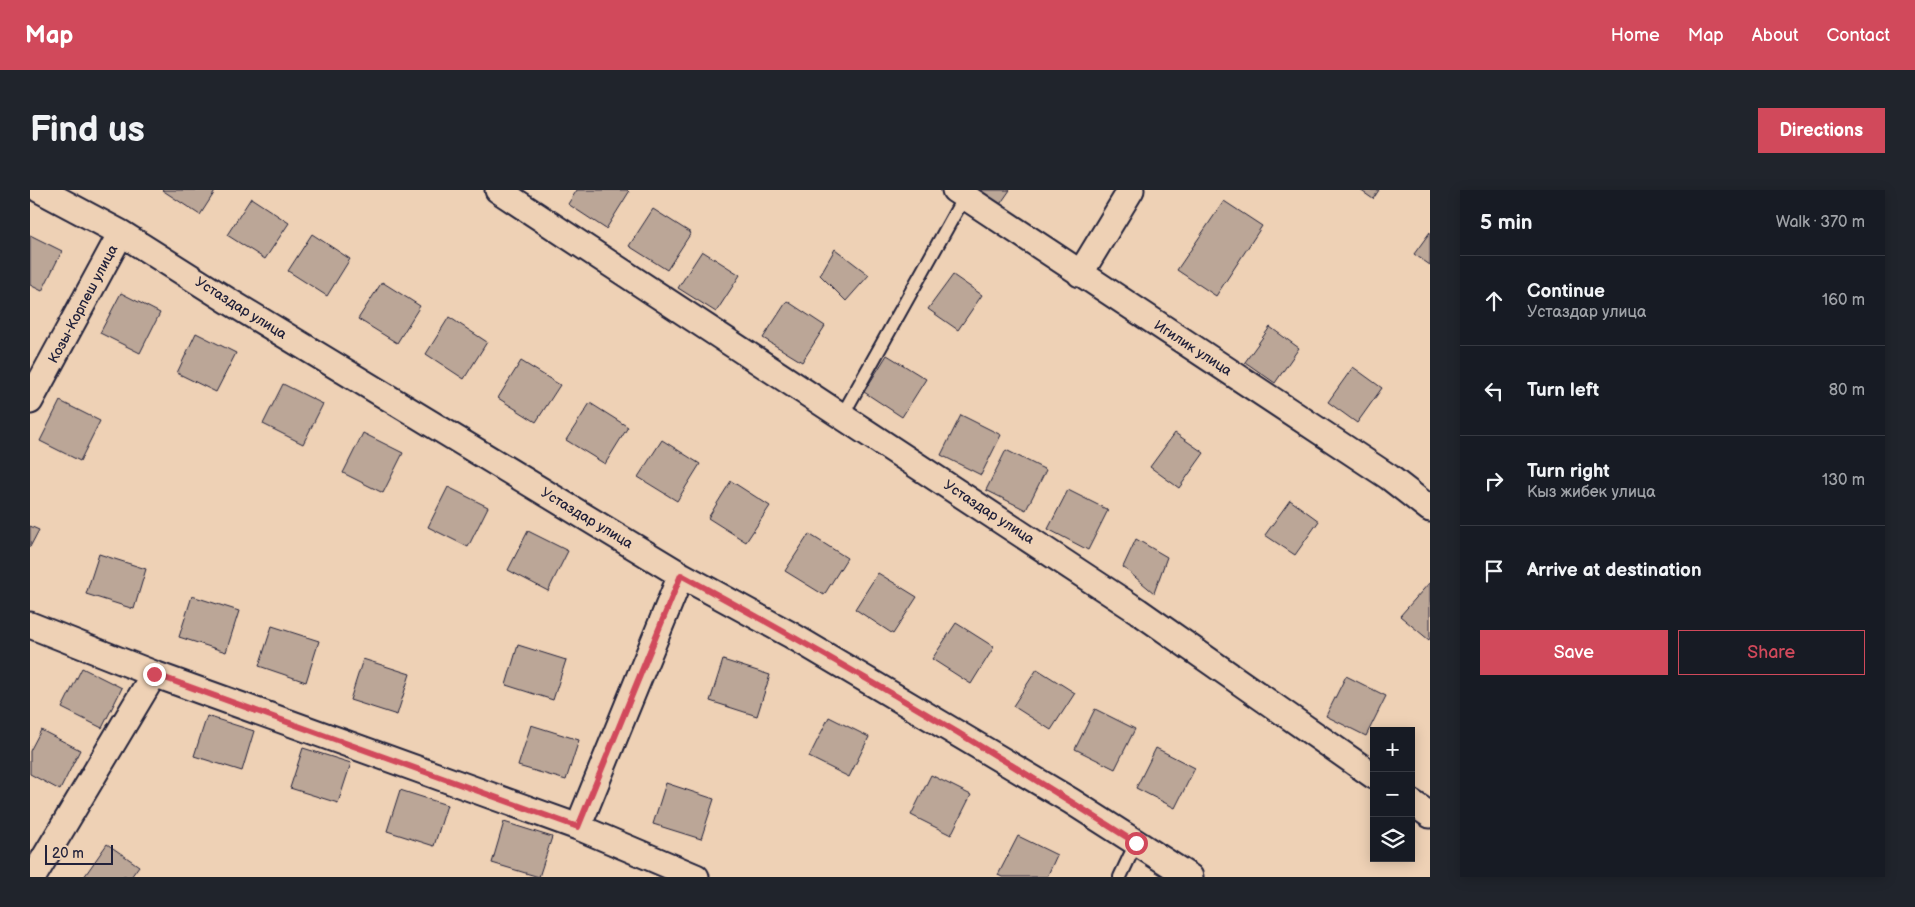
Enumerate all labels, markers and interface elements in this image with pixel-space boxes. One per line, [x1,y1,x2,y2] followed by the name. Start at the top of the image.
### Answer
[25,21,73,50] text: Map
[1611,25,1660,46] text: Home
[1688,25,1724,46] text: Map
[1752,25,1799,46] text: About
[1827,25,1890,46] text: Contact
[1758,108,1885,153] button: Directions
[30,109,145,152] text: Find us
[1480,210,1533,235] text: 5 min
[1776,213,1865,232] text: Walk · 370 m
[45,241,122,366] street label: Козы-Корпеш улица
[192,273,290,343] street label: Устаздар улица
[1527,280,1605,303] text: Continue
[1480,287,1508,315] icon: ahead
[1822,291,1865,310] text: 160 m
[1527,303,1646,322] text: Устаздар улица
[1151,317,1236,380] street label: Игилик улица
[1480,377,1508,405] icon: left
[1527,379,1599,402] text: Turn left
[1829,381,1865,400] text: 80 m
[1527,460,1610,483] text: Turn right
[1480,467,1508,495] icon: right
[1822,471,1865,490] text: 130 m
[941,476,1038,548] street label: Устаздар улица
[1527,483,1656,502] text: Кыз жибек улица
[538,484,637,553] street label: Устаздар улица
[1480,557,1508,585] icon: arrive
[1527,559,1702,582] text: Arrive at destination
[1480,630,1668,675] button: Save
[1678,630,1865,675] button: Share
[143,663,166,686] route end
[1370,727,1415,862] map controls
[1370,727,1415,772] button: +
[1370,772,1415,817] button: −
[1370,817,1415,862] button: layers
[1125,832,1148,855] route start
[45,842,112,865] scale bar
[52,845,84,862] text: 20 m

